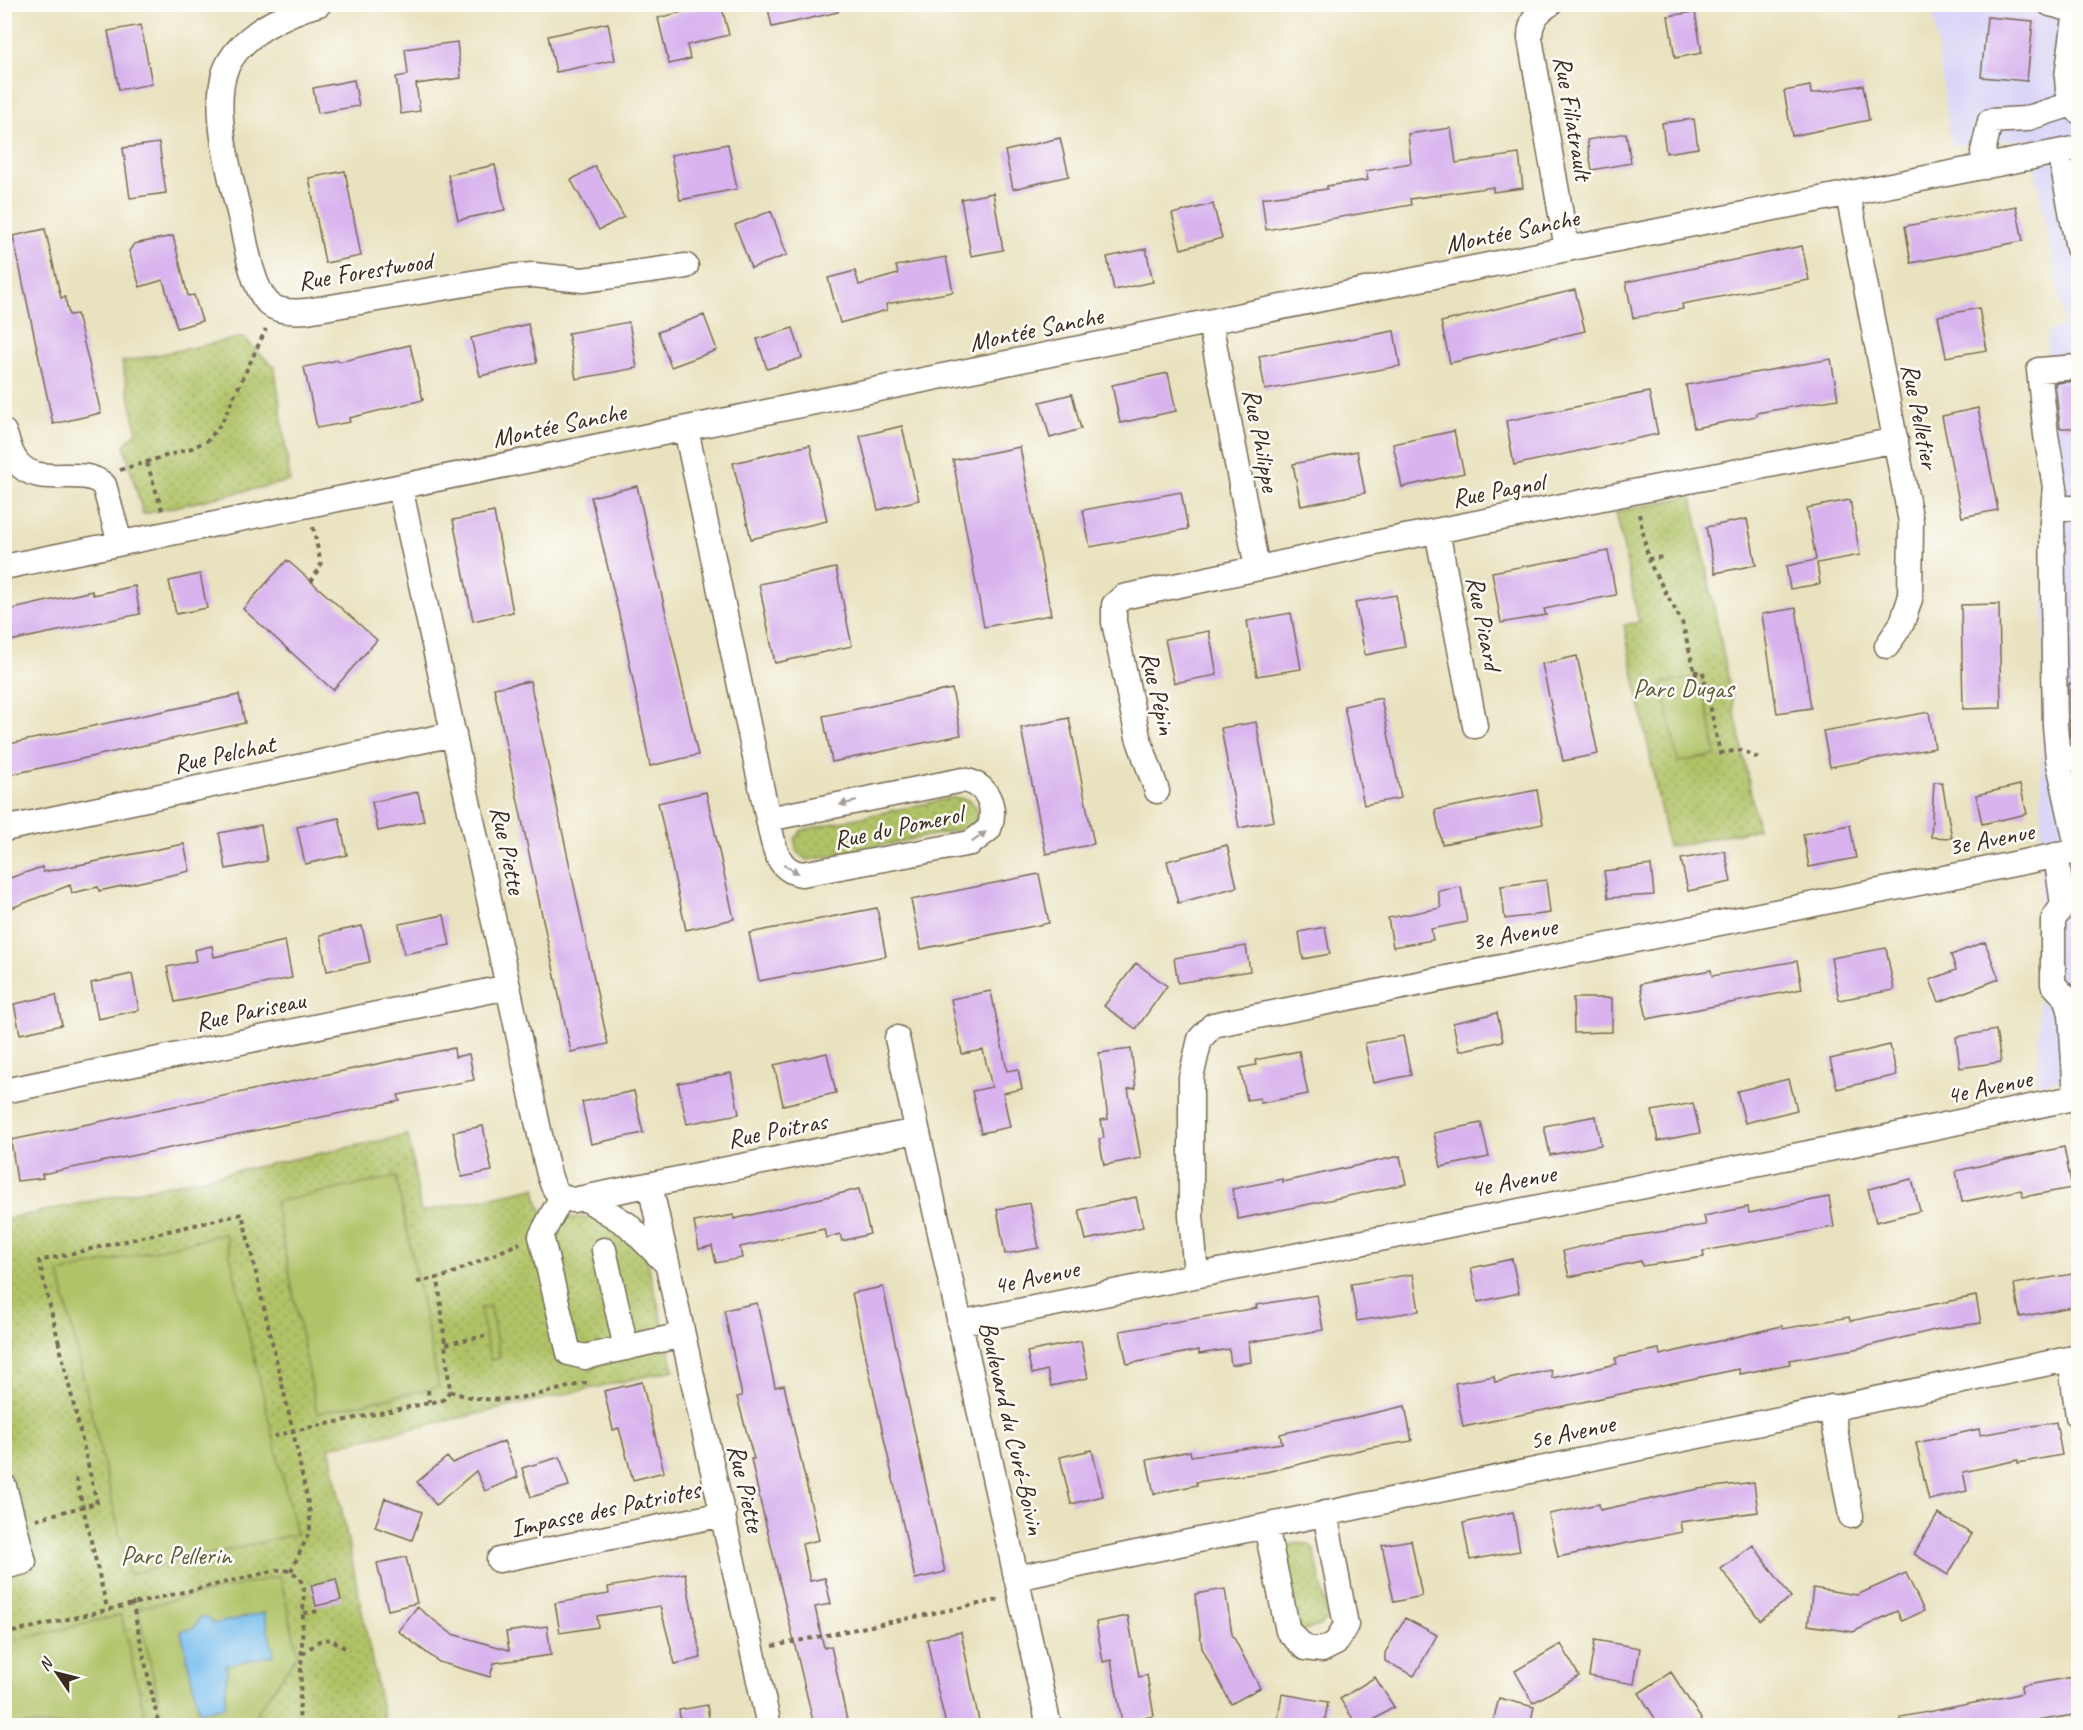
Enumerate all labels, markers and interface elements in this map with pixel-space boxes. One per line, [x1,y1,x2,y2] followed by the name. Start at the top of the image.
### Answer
[1546,53,1601,185] street label: Rue Filiatrault
[1442,200,1583,261] street label: Montée Sanche
[296,244,438,298] street label: Rue Forestwood
[966,298,1107,359] street label: Montée Sanche
[1894,361,1947,474] street label: Rue Pelletier
[1235,386,1287,496] street label: Rue Philippe
[489,394,630,455] street label: Montée Sanche
[1449,464,1552,515] street label: Rue Pagnol
[1459,573,1510,676] street label: Rue Picard
[1132,648,1184,738] street label: Rue Pépin
[1633,672,1735,705] park label: Parc Dugas
[170,727,280,781] street label: Rue Pelchat
[830,796,970,857] street label: Rue du Pomerol
[838,799,857,808] one-way arrow
[483,803,534,898] street label: Rue Piette
[1946,814,2039,863] street label: 3e Avenue
[971,831,987,843] one-way arrow
[783,864,800,874] one-way arrow
[1469,909,1562,958] street label: 3e Avenue
[192,983,309,1039] street label: Rue Pariseau
[1943,1061,2037,1112] street label: 4e Avenue
[724,1104,832,1156] street label: Rue Poitras
[1468,1156,1561,1205] street label: 4e Avenue
[990,1251,1084,1302] street label: 4e Avenue
[971,1318,1053,1538] street label: Boulevard du Curé-Boivin
[1526,1406,1620,1457] street label: 5e Avenue
[720,1441,772,1536] street label: Rue Piette
[507,1472,705,1545] street label: Impasse des Patriotes
[121,1539,233,1572] park label: Parc Pellerin
[27,1643,87,1703] north arrow
[34,1653,58,1675] text: N

